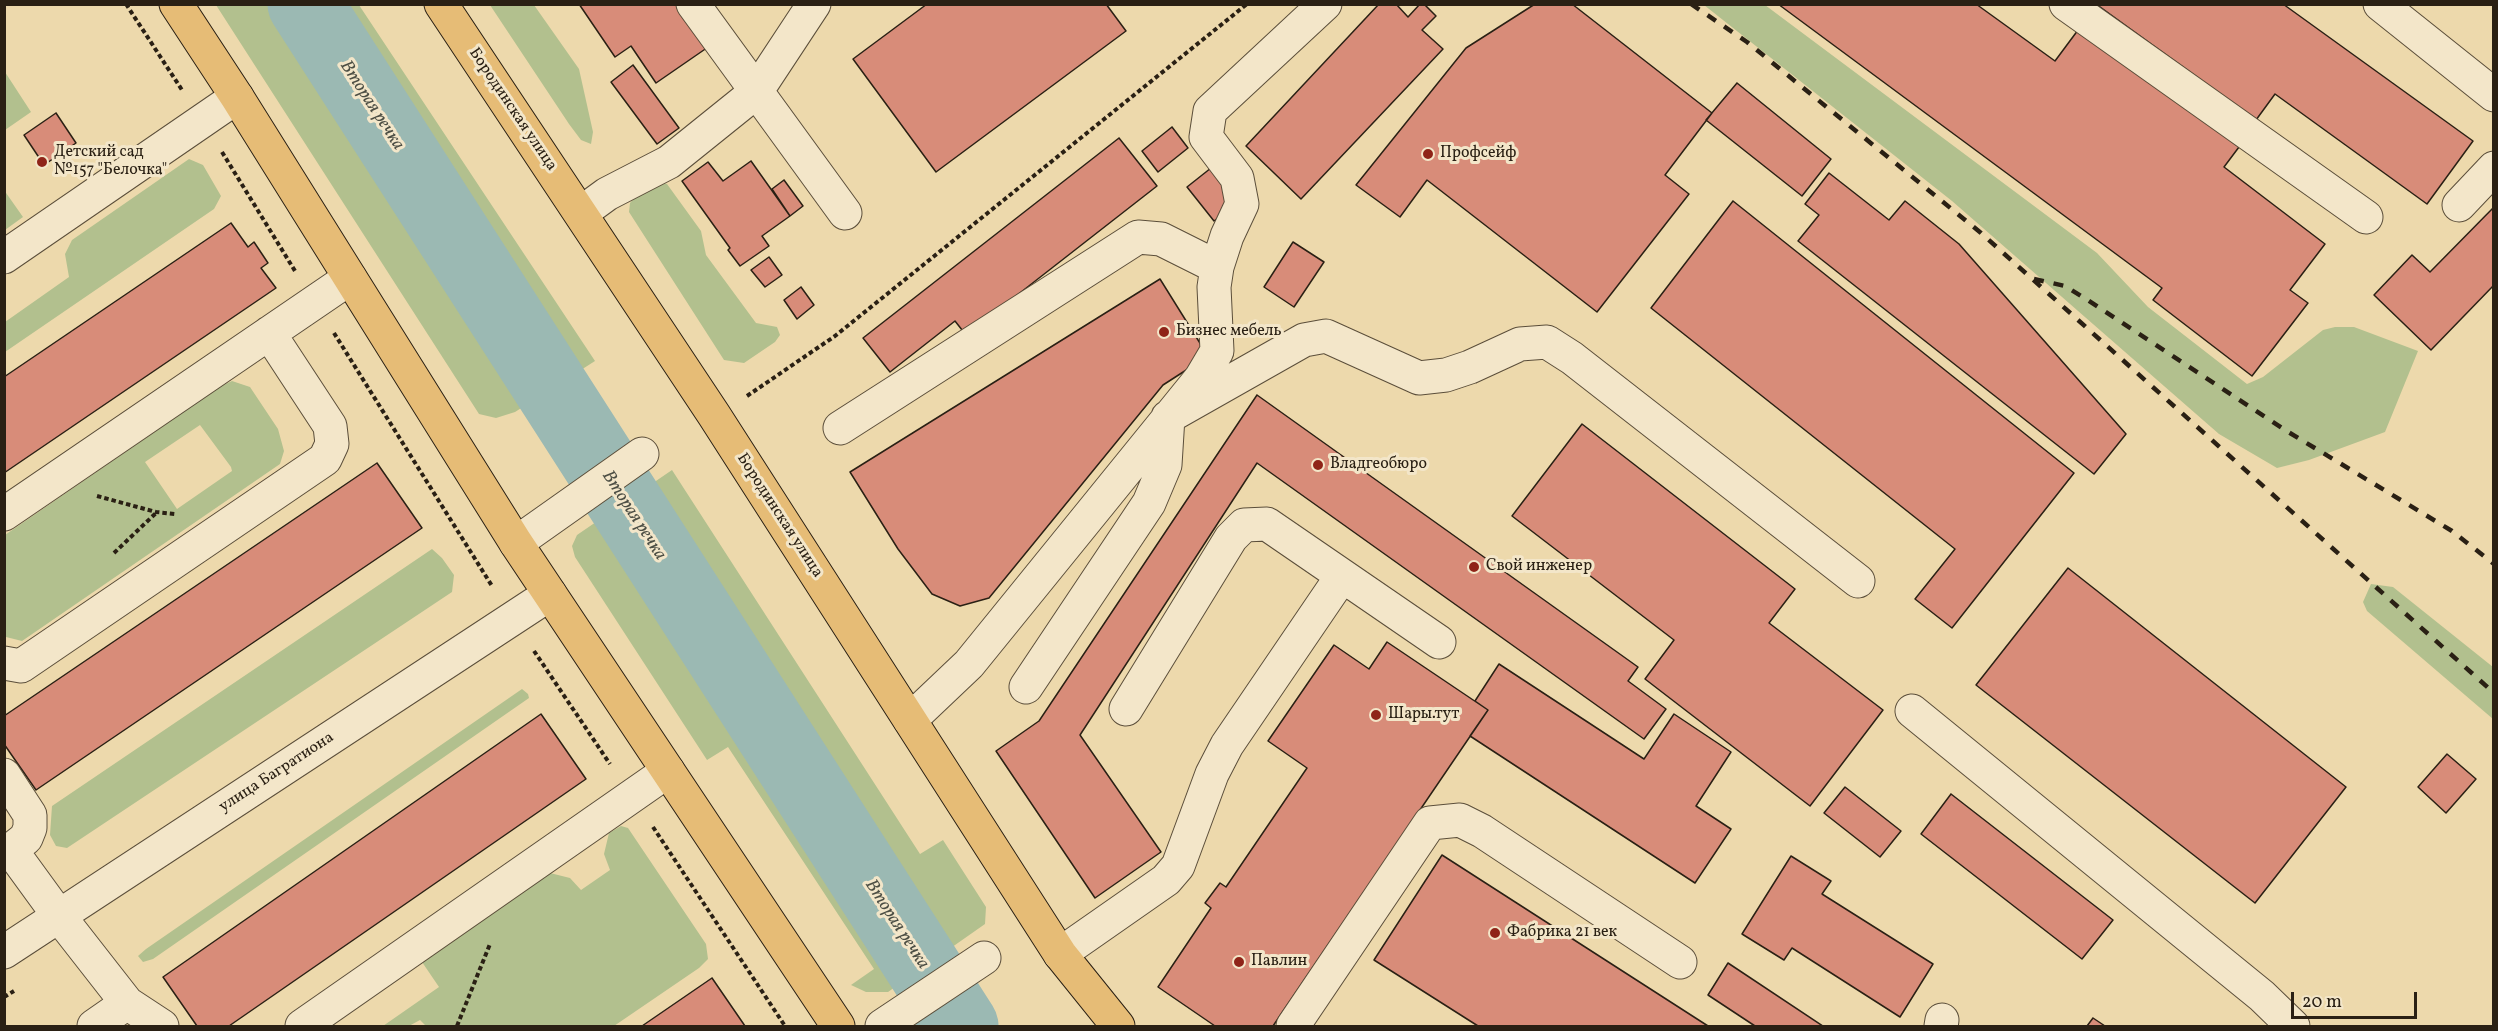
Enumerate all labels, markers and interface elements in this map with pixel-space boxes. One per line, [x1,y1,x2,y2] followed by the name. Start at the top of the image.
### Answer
[464,45,560,175] street label: Бородинская улица
[334,57,408,155] water label: Вторая речка
[54,143,167,181] place label: Детский сад №157 "Белочка"
[1440,144,1516,164] place label: Профсейф
[1421,147,1435,161] marker: Профсейф
[35,155,49,169] marker: Детский сад №157 "Белочка"
[1176,322,1282,342] place label: Бизнес мебель
[1157,325,1171,339] marker: Бизнес мебель
[732,450,826,582] street label: Бородинская улица
[1330,455,1427,475] place label: Владгеобюро
[1311,458,1325,472] marker: Владгеобюро
[596,467,670,565] water label: Вторая речка
[1486,557,1592,577] place label: Свой инженер
[1467,560,1481,574] marker: Свой инженер
[1388,705,1459,725] place label: Шары.тут
[1369,708,1383,722] marker: Шары.тут
[216,729,338,817] street label: улица Багратиона
[859,876,933,974] water label: Вторая речка
[1507,923,1617,943] place label: Фабрика 21 век
[1488,926,1502,940] marker: Фабрика 21 век
[1251,952,1307,972] place label: Павлин
[1232,955,1246,969] marker: Павлин
[2294,980,2420,1018] scale bar
[2302,990,2342,1015] text: 20 m

